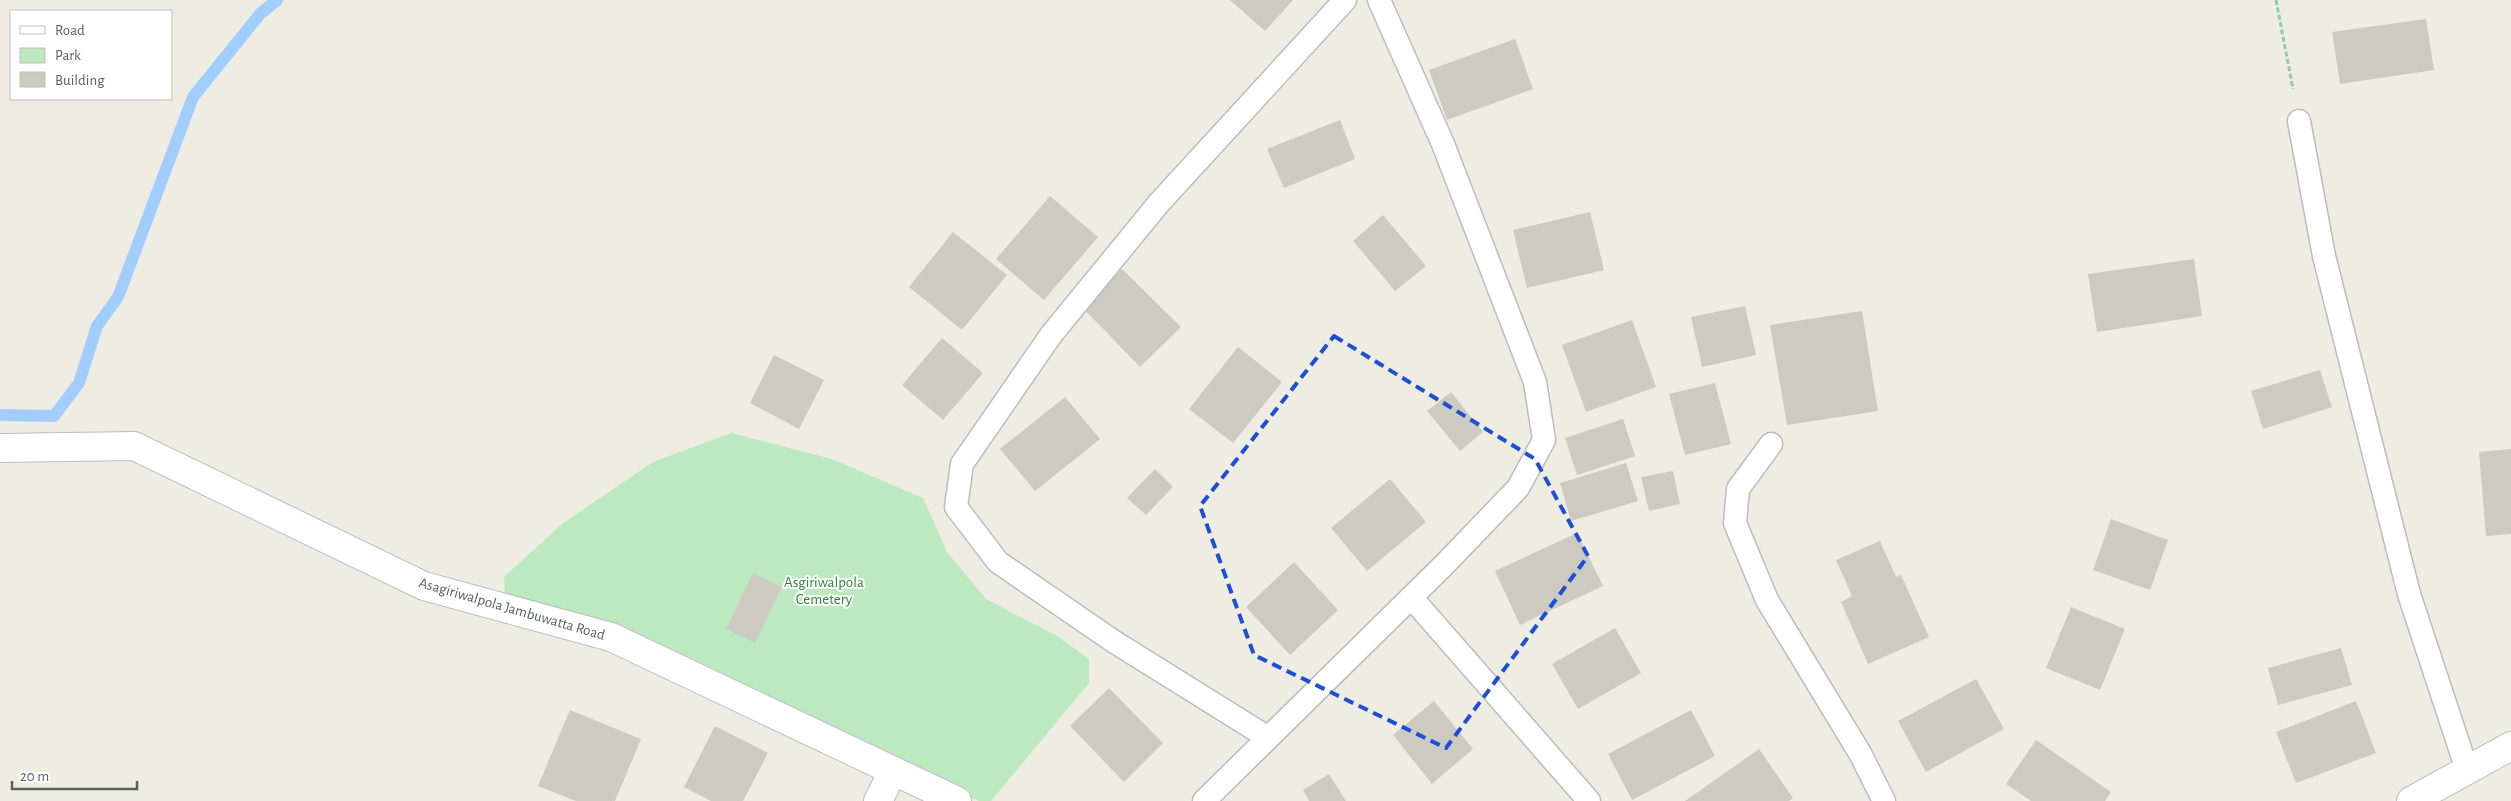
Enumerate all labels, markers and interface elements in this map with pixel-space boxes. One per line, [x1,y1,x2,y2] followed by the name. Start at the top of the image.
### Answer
[10,10,172,100] legend
[55,23,85,38] text: Road
[55,48,81,63] text: Park
[55,73,105,88] text: Building
[417,575,607,643] street label: Asagiriwalpola Jambuwatta Road
[784,575,864,607] park label: Asgiriwalpola Cemetery
[12,758,138,790] scale bar
[20,769,49,784] text: 20 m

